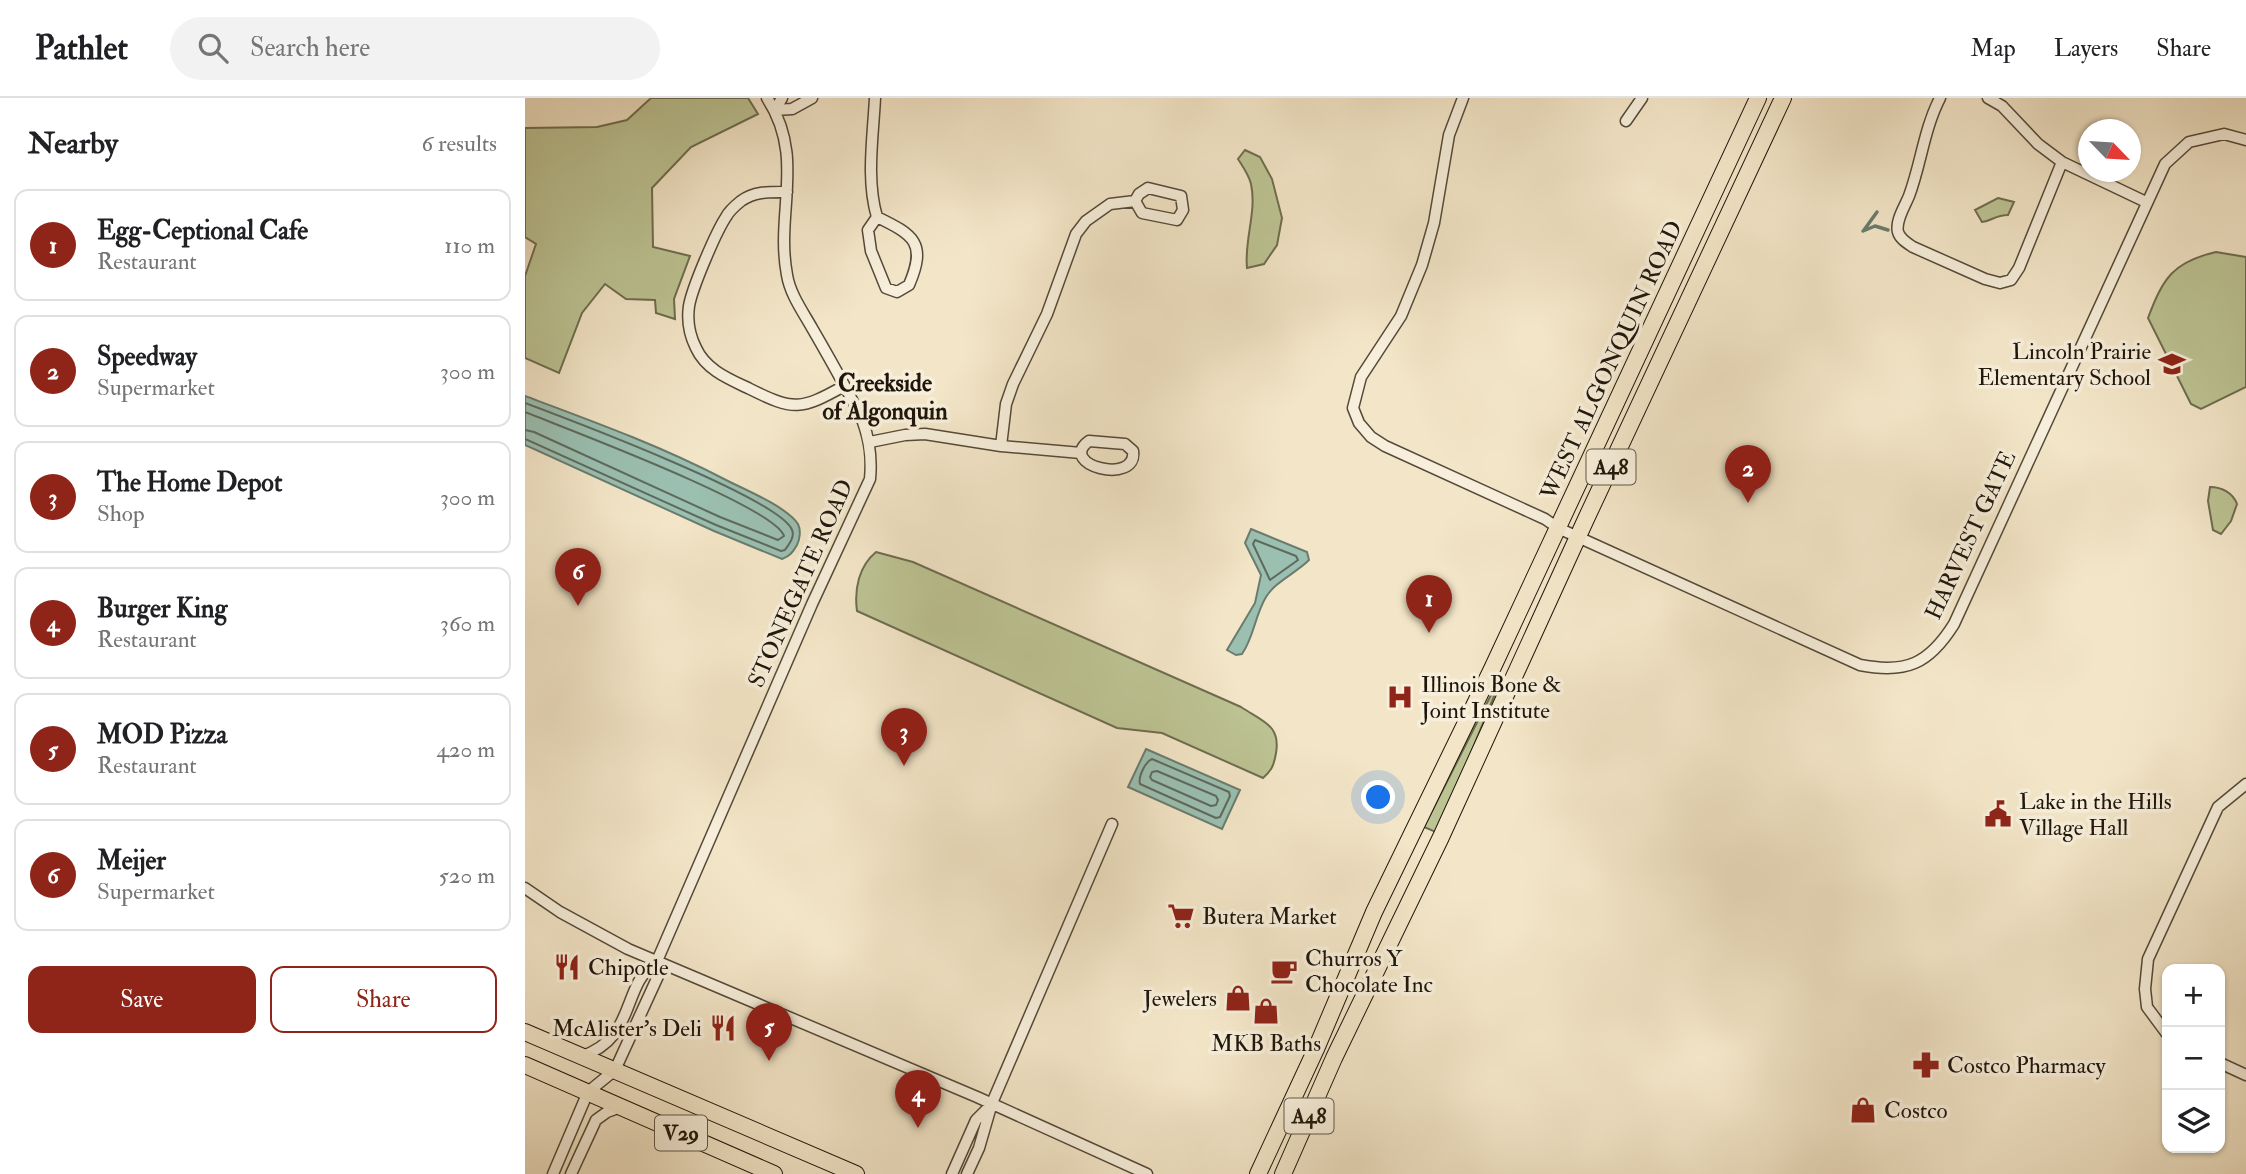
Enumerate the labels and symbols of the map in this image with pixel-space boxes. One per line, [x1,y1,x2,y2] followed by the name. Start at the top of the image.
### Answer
[2078,119,2141,182] north arrow
[1533,216,1689,505] street label: WEST ALGONQUIN ROAD
[1977,337,2151,392] place label: Lincoln Prairie Elementary School
[2157,349,2187,379] school or university icon: Lincoln Prairie Elementary School
[822,368,948,427] district label: Creekside of Algonquin
[1725,445,1771,503] pin: 2
[1919,446,2022,624] street label: HARVEST GATE
[1587,450,1635,484] road number: A48
[741,475,859,692] street label: STONEGATE ROAD
[555,548,601,606] pin: 6
[1406,575,1452,633] pin: 1
[1420,670,1562,725] place label: Illinois Bone & Joint Institute
[1385,682,1415,712] hospital icon: Illinois Bone & Joint Institute
[881,708,927,766] pin: 3
[1361,780,1395,814] your location
[2019,787,2172,842] place label: Lake in the Hills Village Hall
[1983,799,2013,829] public building icon: Lake in the Hills Village Hall
[1166,901,1196,931] supermarket icon: Butera Market
[1202,902,1337,931] place label: Butera Market
[1305,944,1433,999] place label: Churros Y Chocolate Inc
[552,952,582,982] restaurant icon: Chipotle
[588,953,669,983] place label: Chipotle
[1269,956,1299,986] cafe icon: Churros Y Chocolate Inc
[1223,983,1253,1013] shop icon: Jewelers
[1142,984,1217,1013] place label: Jewelers
[1251,996,1281,1026] shop icon: MKB Baths
[746,1003,792,1061] pin: 5
[708,1013,738,1043] restaurant icon: McAlister's Deli
[552,1014,702,1043] place label: McAlister's Deli
[1211,1029,1321,1058] place label: MKB Baths
[1911,1050,1941,1080] pharmacy icon: Costco Pharmacy
[1947,1051,2106,1080] place label: Costco Pharmacy
[895,1070,941,1128] pin: 4
[1848,1095,1878,1125] shop icon: Costco
[1884,1096,1947,1125] place label: Costco
[1285,1098,1333,1134] road number: A48
[655,1116,707,1150] road number: V29

